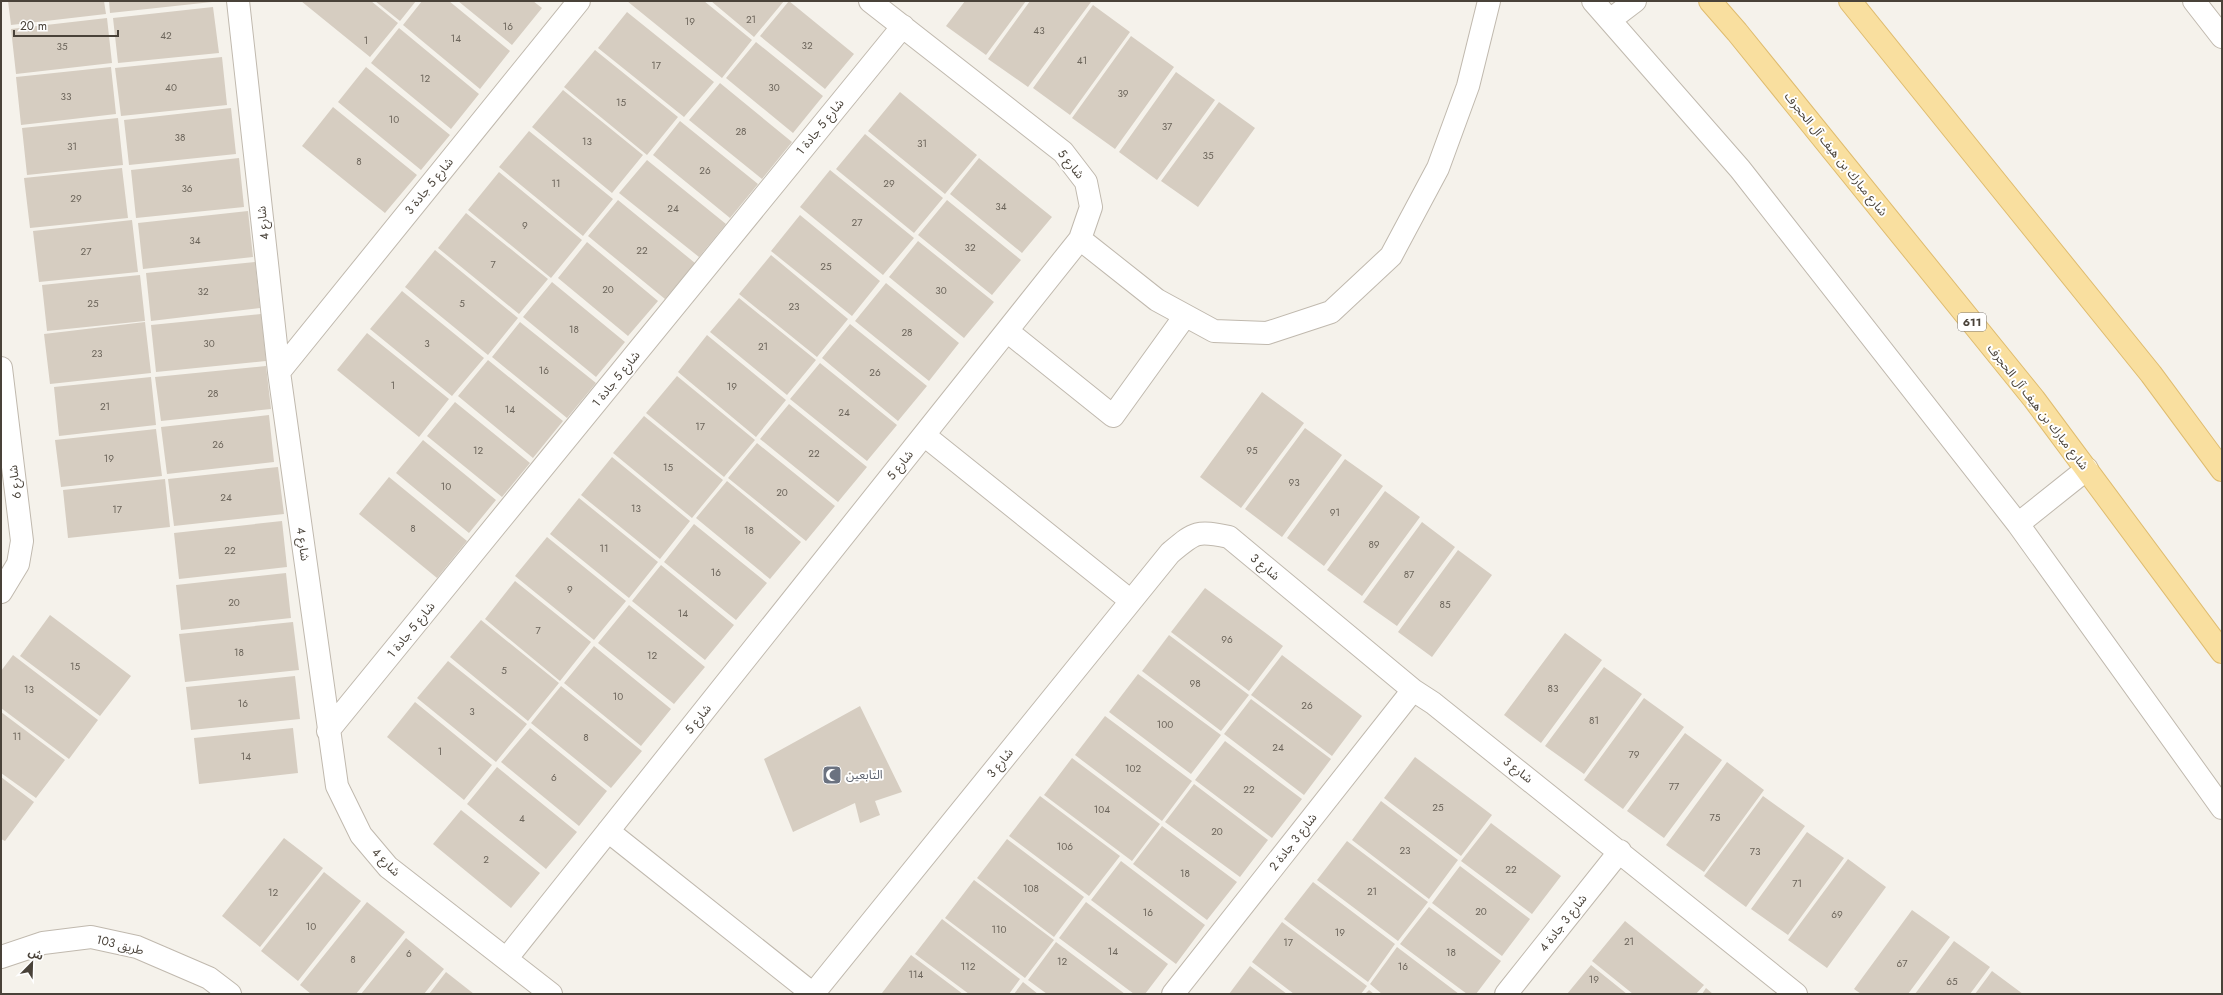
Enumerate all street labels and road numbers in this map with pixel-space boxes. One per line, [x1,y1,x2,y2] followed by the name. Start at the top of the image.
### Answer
[1780,88,1892,220] street label: شارع مبارك بن هيف آل الحجرف
[792,95,848,159] street label: شارع 5 جادة 1
[1053,145,1089,183] street label: شارع 5
[400,154,458,218] street label: شارع 5 جادة 3
[252,205,274,241] street label: شارع 4
[1958,313,1986,331] road number: 611
[1983,340,2093,474] street label: شارع مبارك بن هيف آل الحجرف
[588,347,644,411] street label: شارع 5 جادة 1
[882,446,918,484] street label: شارع 5
[4,464,26,500] street label: شارع 6
[292,526,314,562] street label: شارع 4
[1246,549,1284,585] street label: شارع 3
[383,598,439,662] street label: شارع 5 جادة 1
[680,700,716,738] street label: شارع 5
[982,744,1018,782] street label: شارع 3
[1499,753,1537,787] street label: شارع 3
[1265,809,1321,875] street label: شارع 3 جادة 2
[368,844,404,880] street label: شارع 4
[1535,890,1591,956] street label: شارع 3 جادة 4
[94,930,146,960] street label: طريق 103

